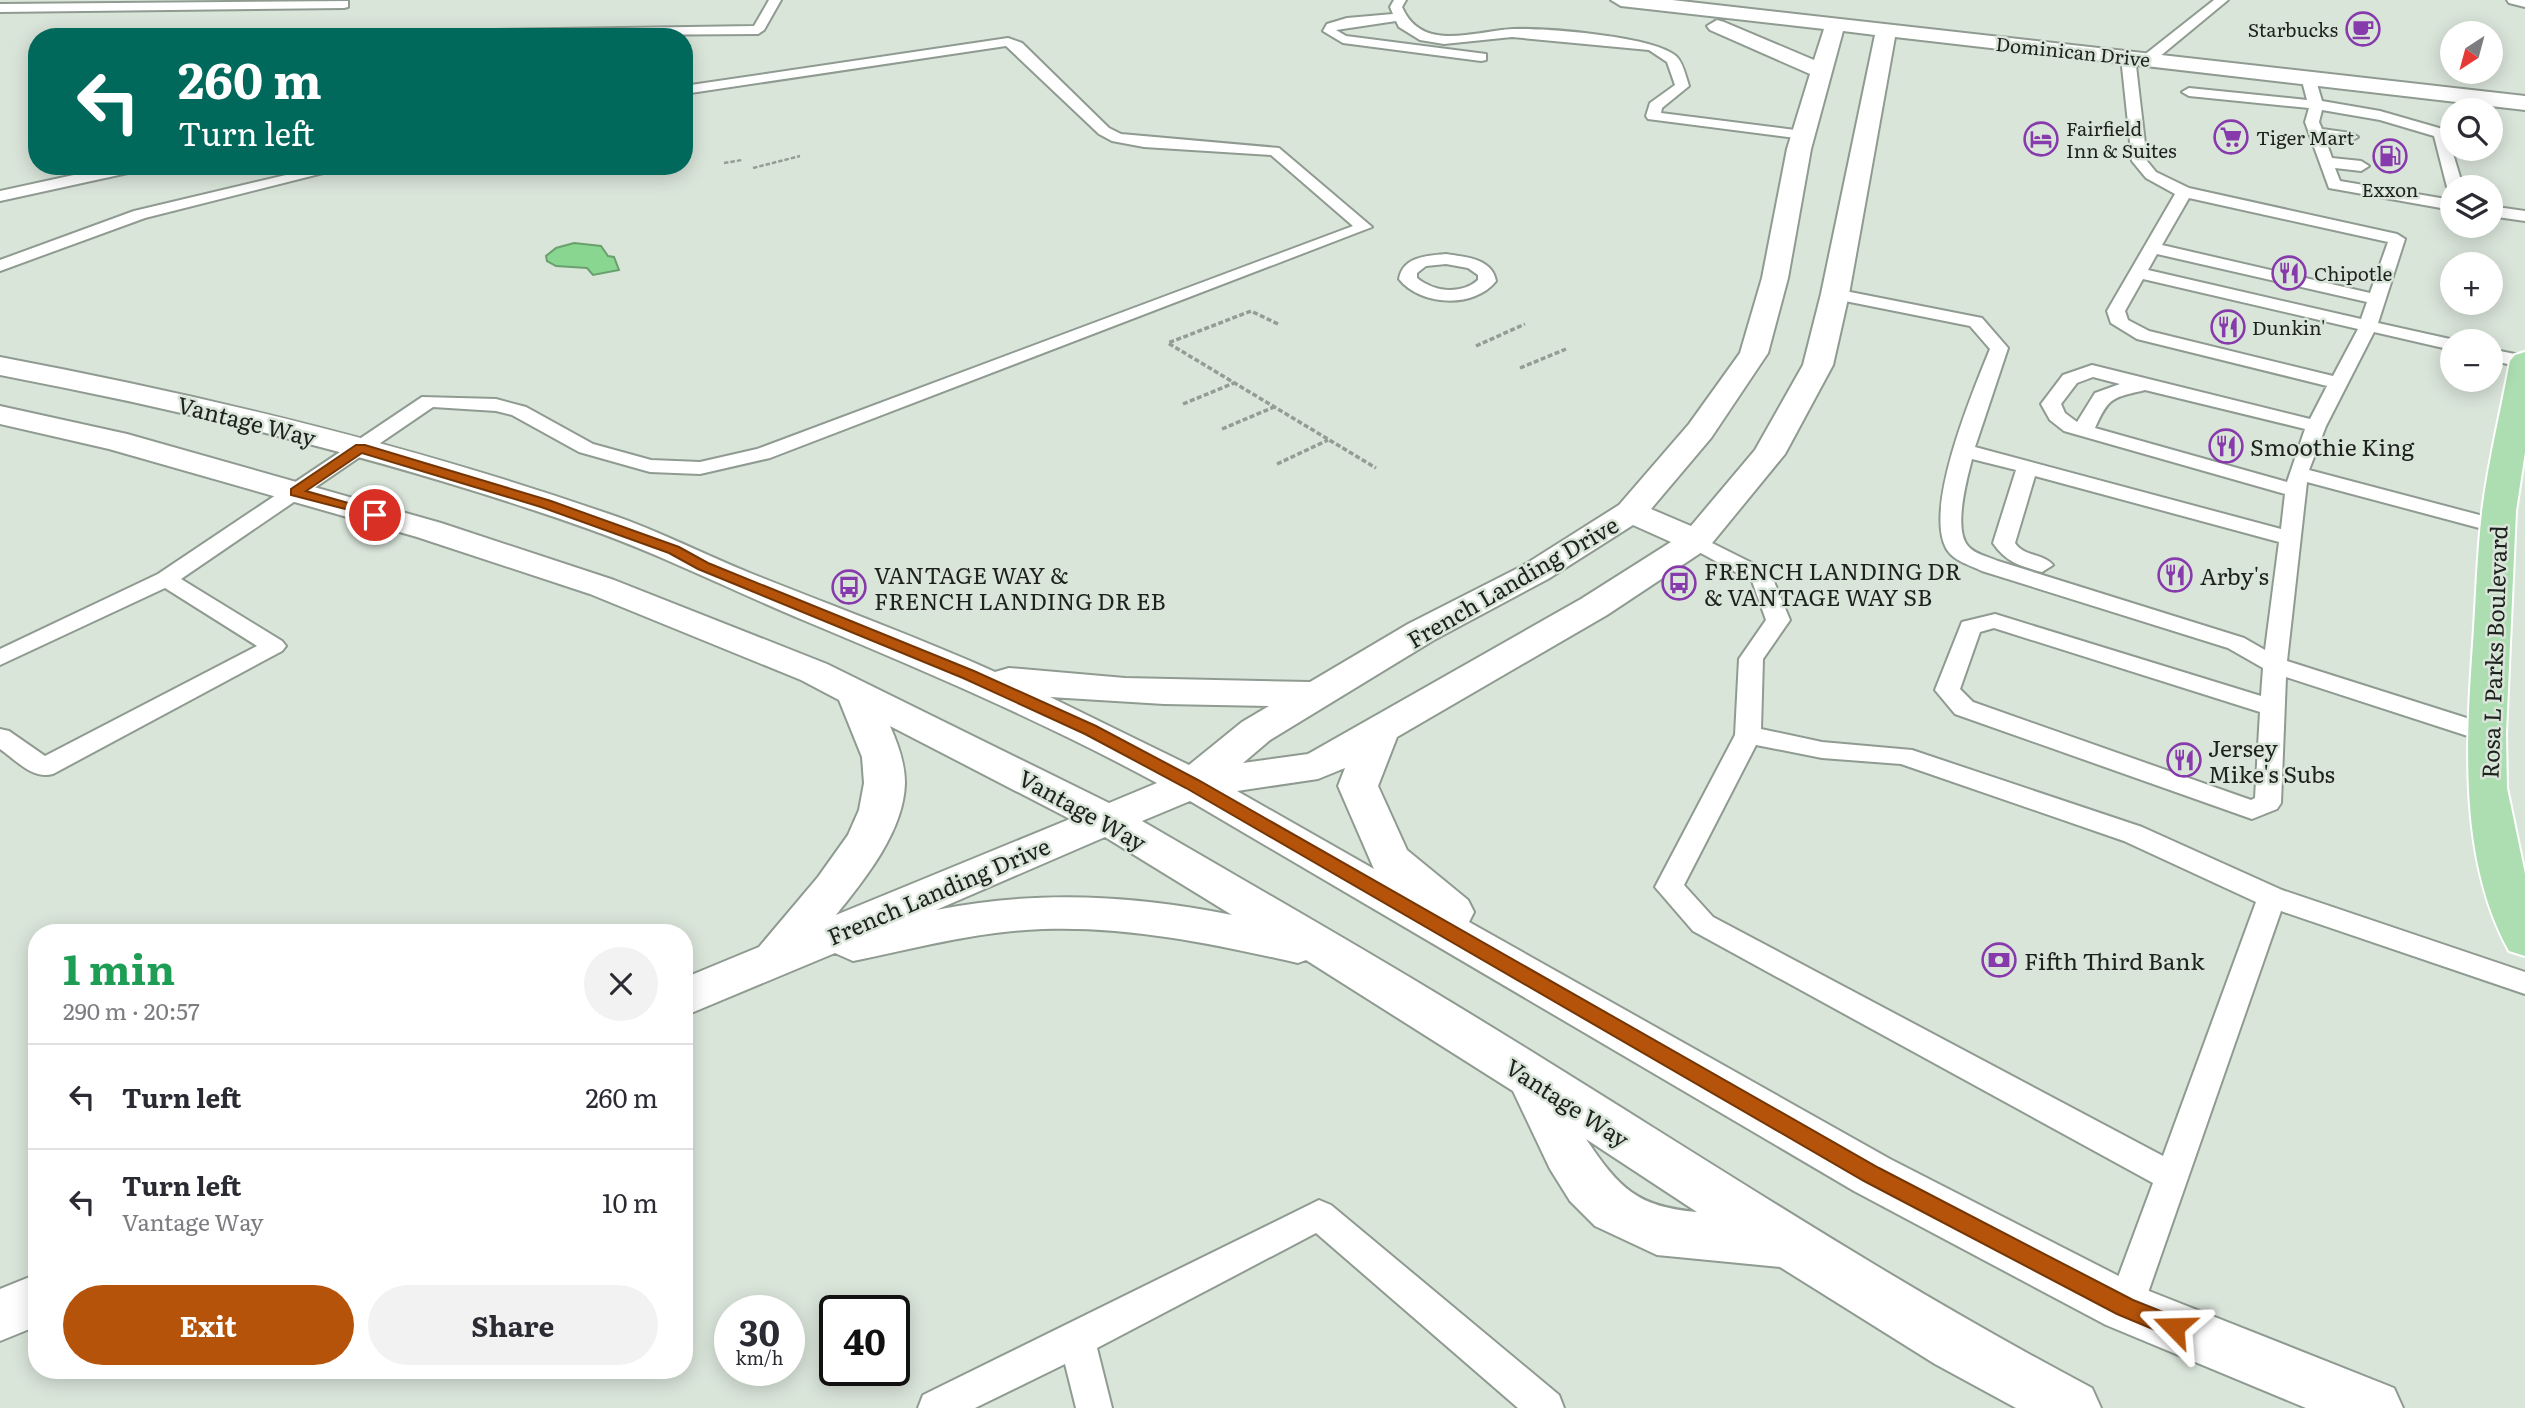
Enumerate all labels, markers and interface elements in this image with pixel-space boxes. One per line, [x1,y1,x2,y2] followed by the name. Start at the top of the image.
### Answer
[2344,10,2382,48] cafe icon: Starbucks
[2248,15,2338,43] place label: Starbucks
[2440,21,2502,84] north arrow
[2440,21,2503,392] map controls
[1994,29,2152,73] street label: Dominican Drive
[178,41,322,114] text: 260 m
[63,56,154,147] icon: left
[2440,98,2503,161] button: search
[178,108,315,156] text: Turn left
[2066,114,2177,164] place label: Fairfield Inn & Suites
[2212,118,2250,156] supermarket icon: Tiger Mart
[2022,120,2060,158] hotel icon: Fairfield Inn & Suites
[2256,123,2355,151] place label: Tiger Mart
[2371,137,2409,175] fuel station icon: Exxon
[2362,175,2418,203] place label: Exxon
[2440,175,2503,238] button: layers
[2440,252,2503,315] button: +
[2270,254,2308,292] restaurant icon: Chipotle
[2314,259,2392,287] place label: Chipotle
[2209,308,2247,346] restaurant icon: Dunkin'
[2252,313,2325,341] place label: Dunkin'
[2440,329,2503,392] button: −
[174,386,321,454] street label: Vantage Way
[2207,427,2245,465] restaurant icon: Smoothie King
[2250,429,2414,463] place label: Smoothie King
[345,485,405,545] pin
[356,496,394,534] icon: arrive
[1400,506,1624,655] street label: French Landing Drive
[2472,525,2514,779] street label: Rosa L Parks Boulevard
[1704,553,1962,613] place label: FRENCH LANDING DR & VANTAGE WAY SB
[2156,556,2194,594] restaurant icon: Arby's
[874,557,1166,617] place label: VANTAGE WAY & FRENCH LANDING DR EB
[2200,558,2269,592] place label: Arby's
[1660,564,1698,602] bus stop icon: FRENCH LANDING DR & VANTAGE WAY SB
[830,568,868,606] bus stop icon: VANTAGE WAY & FRENCH LANDING DR EB
[2208,730,2335,790] place label: Jersey Mike's Subs
[2165,741,2203,779] restaurant icon: Jersey Mike's Subs
[1013,760,1154,859] street label: Vantage Way
[821,828,1055,952] street label: French Landing Drive
[63,936,175,998] text: 1 min
[1980,941,2018,979] bank icon: Fifth Third Bank
[2024,943,2205,977] place label: Fifth Third Bank
[584,947,658,1021] button: close
[63,993,200,1027] text: 290 m · 20:57
[1499,1049,1637,1155] street label: Vantage Way
[122,1077,241,1116] text: Turn left
[585,1077,658,1116] text: 260 m
[63,1078,101,1116] icon: left
[122,1165,241,1204] text: Turn left
[602,1182,658,1221] text: 10 m
[63,1183,101,1221] icon: left
[122,1204,264,1238] text: Vantage Way
[63,1285,354,1365] button: Exit
[368,1285,658,1365] button: Share
[2137,1290,2211,1364] position arrow
[819,1295,910,1386] speed limit sign: 40
[739,1305,780,1357] text: 30
[736,1344,783,1371] text: km/h

